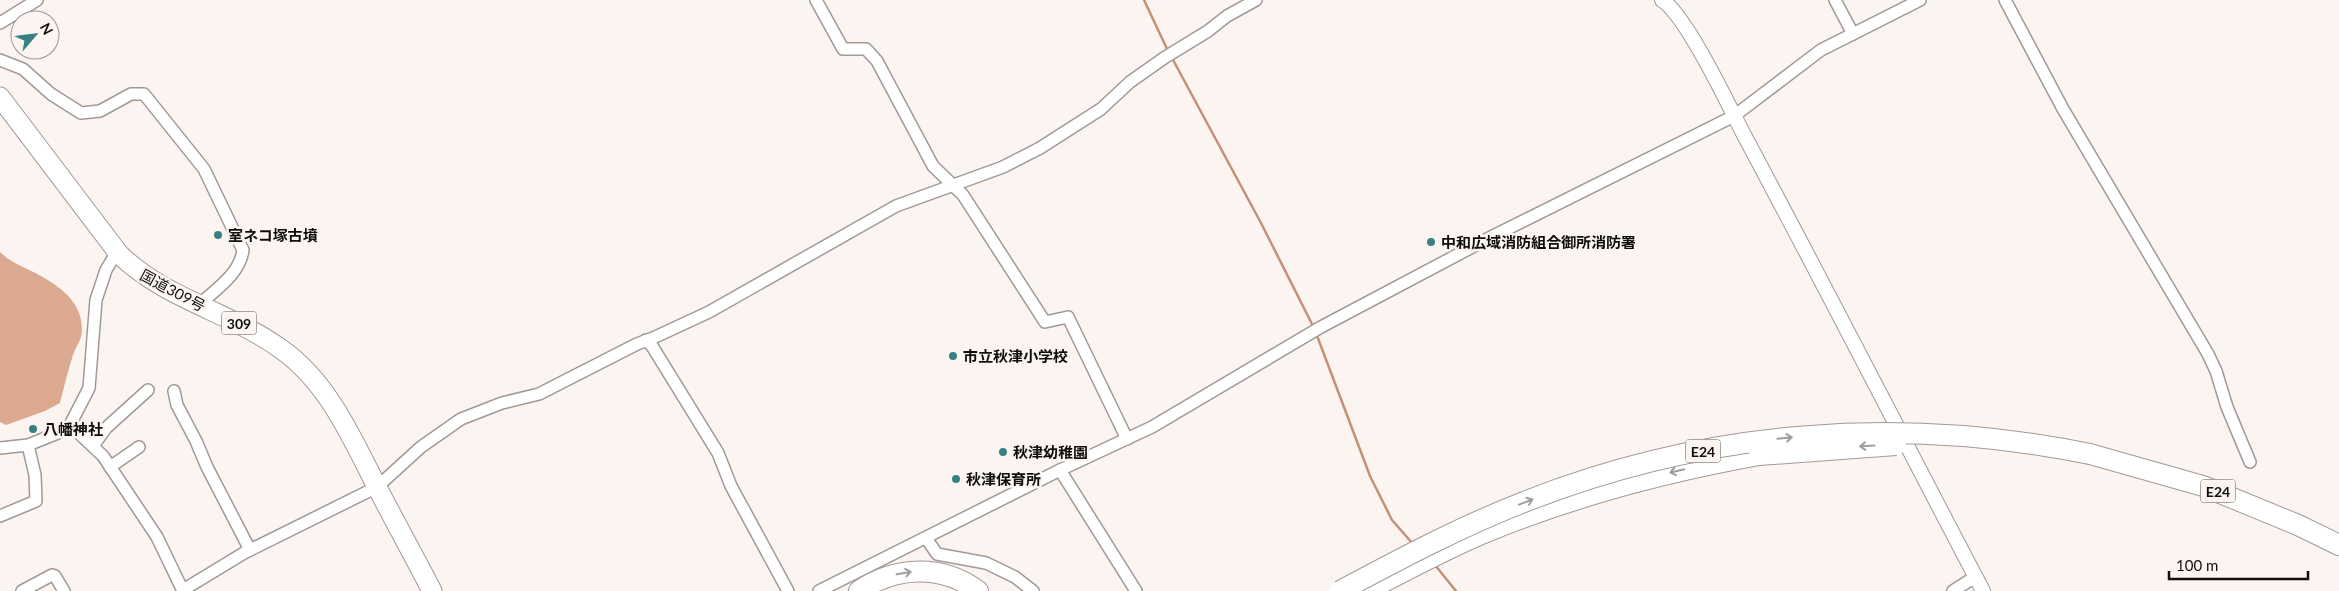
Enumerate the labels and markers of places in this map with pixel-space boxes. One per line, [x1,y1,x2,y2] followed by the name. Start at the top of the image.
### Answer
[228,226,318,244] place label: 室ネコ塚古墳
[212,229,224,241] marker: 室ネコ塚古墳
[1441,233,1636,251] place label: 中和広域消防組合御所消防署
[1425,236,1437,248] marker: 中和広域消防組合御所消防署
[963,347,1068,365] place label: 市立秋津小学校
[947,350,959,362] marker: 市立秋津小学校
[43,420,103,438] place label: 八幡神社
[27,423,39,435] marker: 八幡神社
[1013,443,1088,461] place label: 秋津幼稚園
[997,446,1009,458] marker: 秋津幼稚園
[966,470,1041,488] place label: 秋津保育所
[950,473,962,485] marker: 秋津保育所

